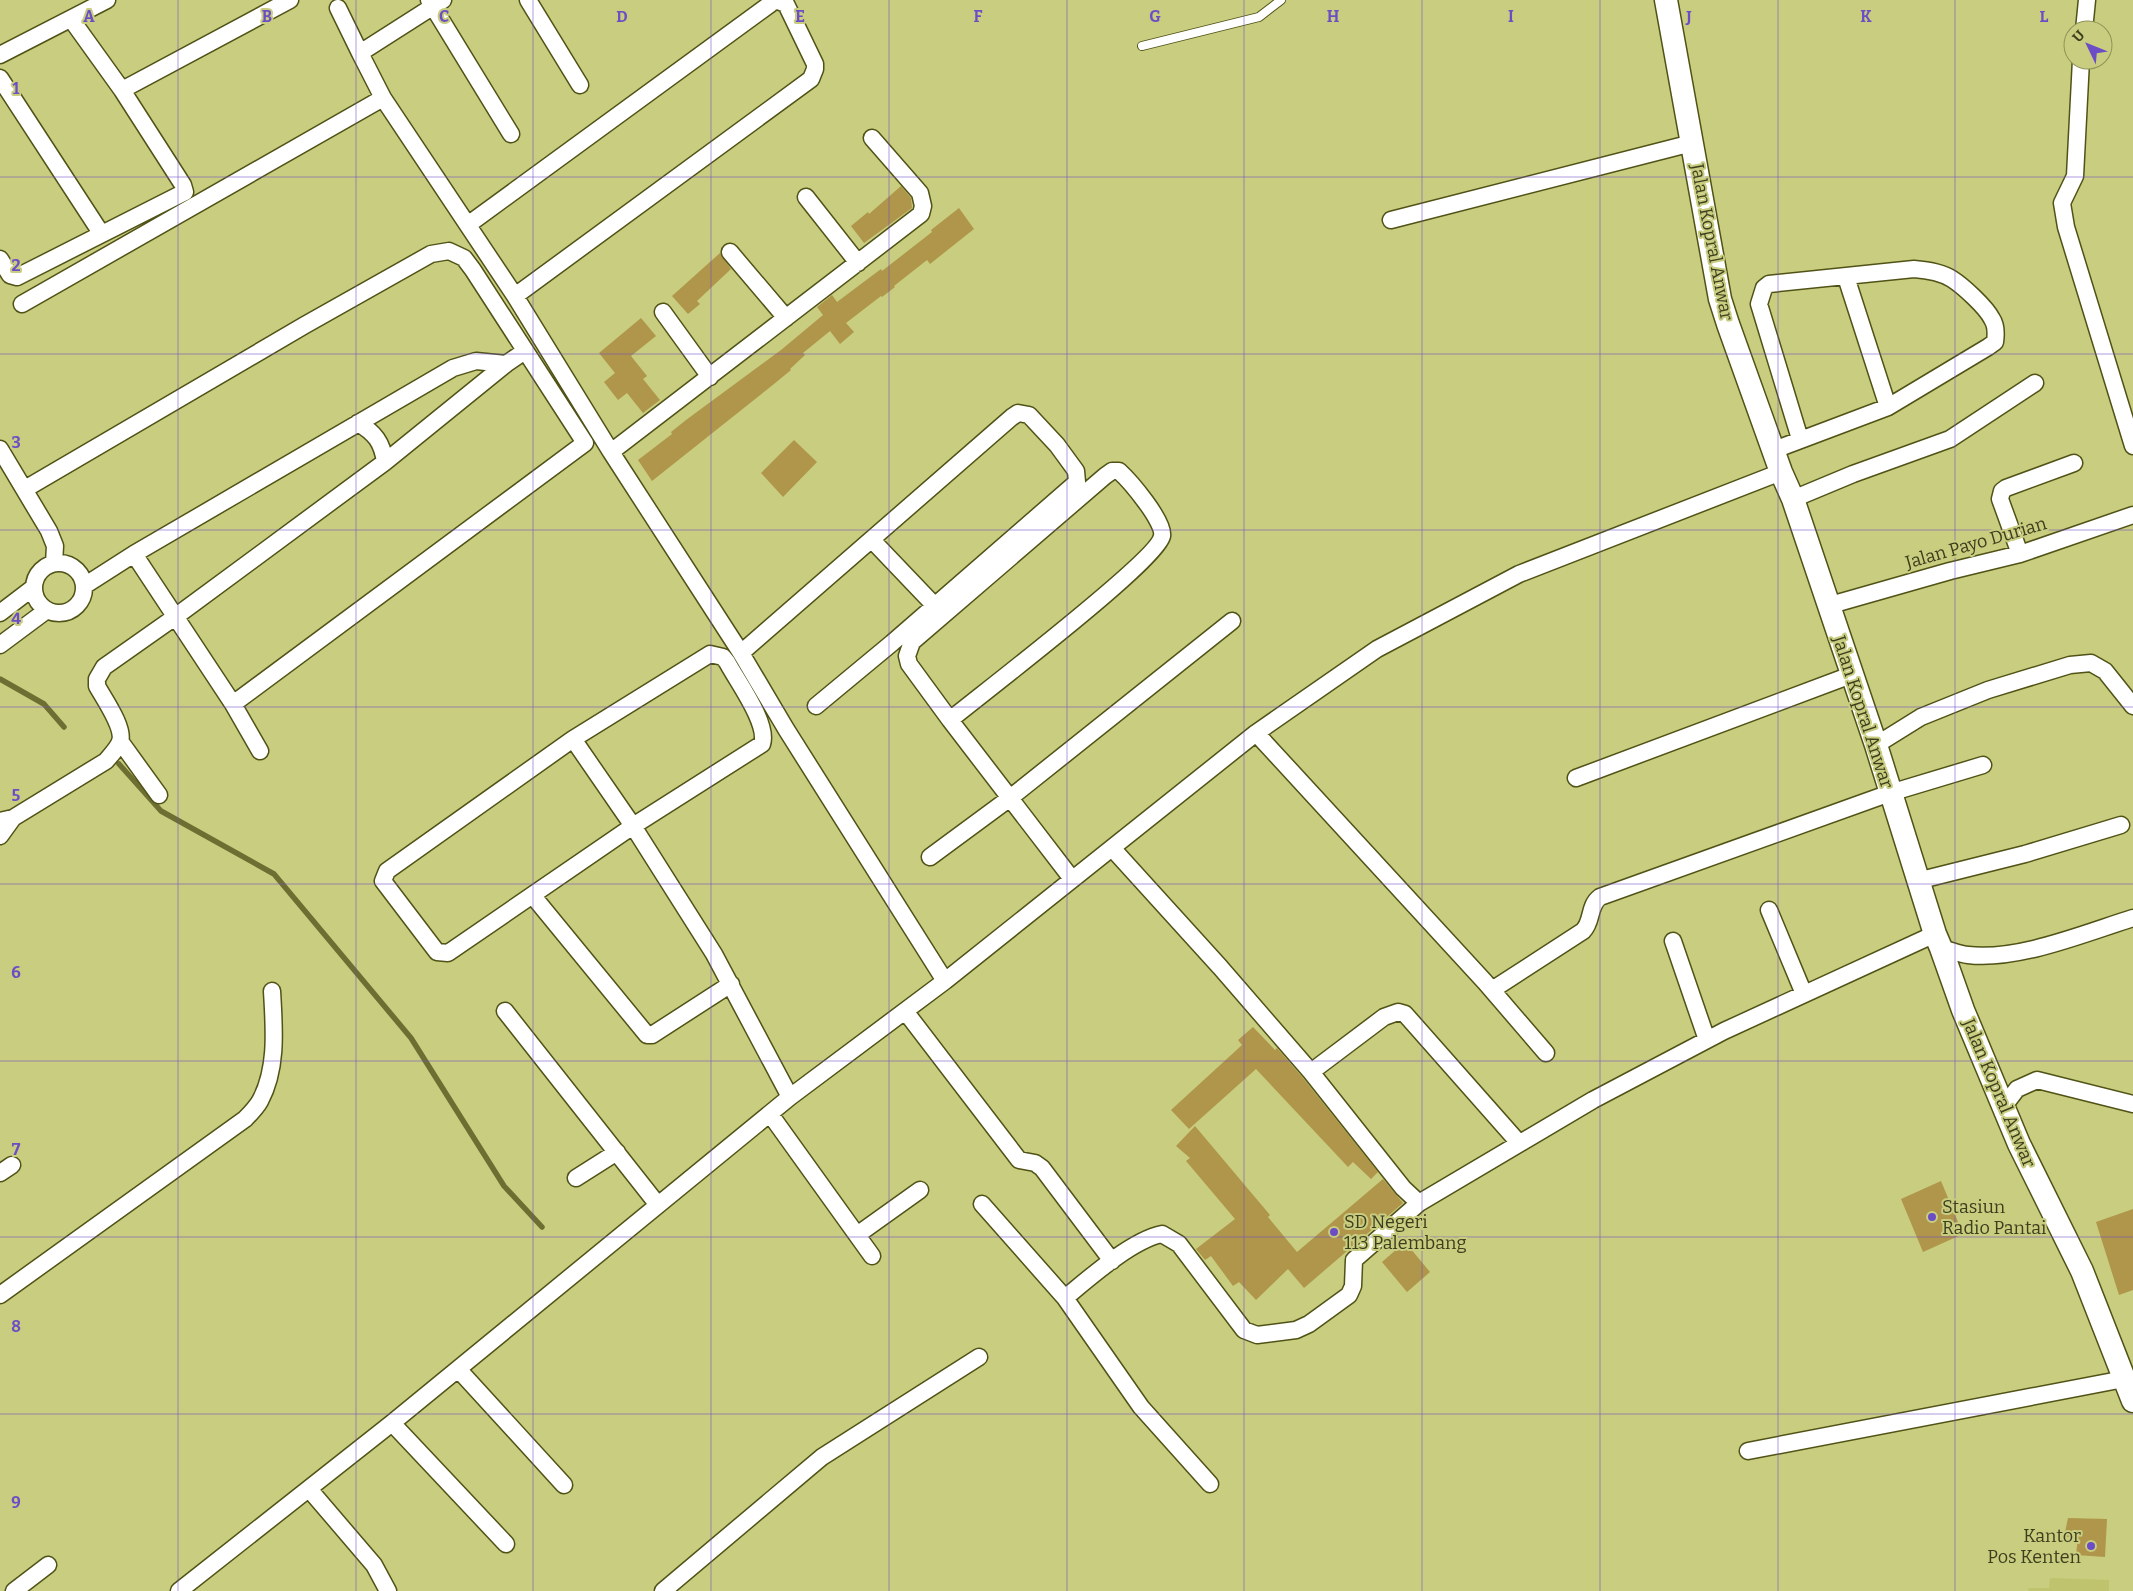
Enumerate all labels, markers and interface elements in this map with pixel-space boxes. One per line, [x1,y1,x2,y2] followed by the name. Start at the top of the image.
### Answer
[83,7,95,26] text: A
[262,7,272,26] text: B
[439,7,449,26] text: C
[616,7,628,26] text: D
[795,7,805,26] text: E
[974,7,983,26] text: F
[1149,7,1161,26] text: G
[1327,7,1340,26] text: H
[1508,7,1514,26] text: I
[1685,7,1692,26] text: J
[1860,7,1872,26] text: K
[2040,7,2049,26] text: L
[2063,20,2113,70] north arrow
[2069,26,2089,46] text: U
[13,79,20,98] text: 1
[1686,161,1738,322] street label: Jalan Kopral Anwar
[11,256,21,275] text: 2
[11,433,21,452] text: 3
[1902,512,2050,574] street label: Jalan Payo Durian
[11,609,21,628] text: 4
[1828,632,1898,791] street label: Jalan Kopral Anwar
[12,786,21,805] text: 5
[11,963,21,982] text: 6
[1957,1014,2040,1171] street label: Jalan Kopral Anwar
[12,1140,21,1159] text: 7
[1942,1196,2046,1239] place label: Stasiun Radio Pantai
[1344,1211,1467,1254] place label: SD Negeri 113 Palembang
[1926,1211,1938,1223] marker: Stasiun Radio Pantai
[1328,1226,1340,1238] marker: SD Negeri 113 Palembang
[11,1317,21,1336] text: 8
[11,1493,21,1512] text: 9
[1987,1525,2082,1568] place label: Kantor Pos Kenten
[2085,1540,2097,1552] marker: Kantor Pos Kenten

